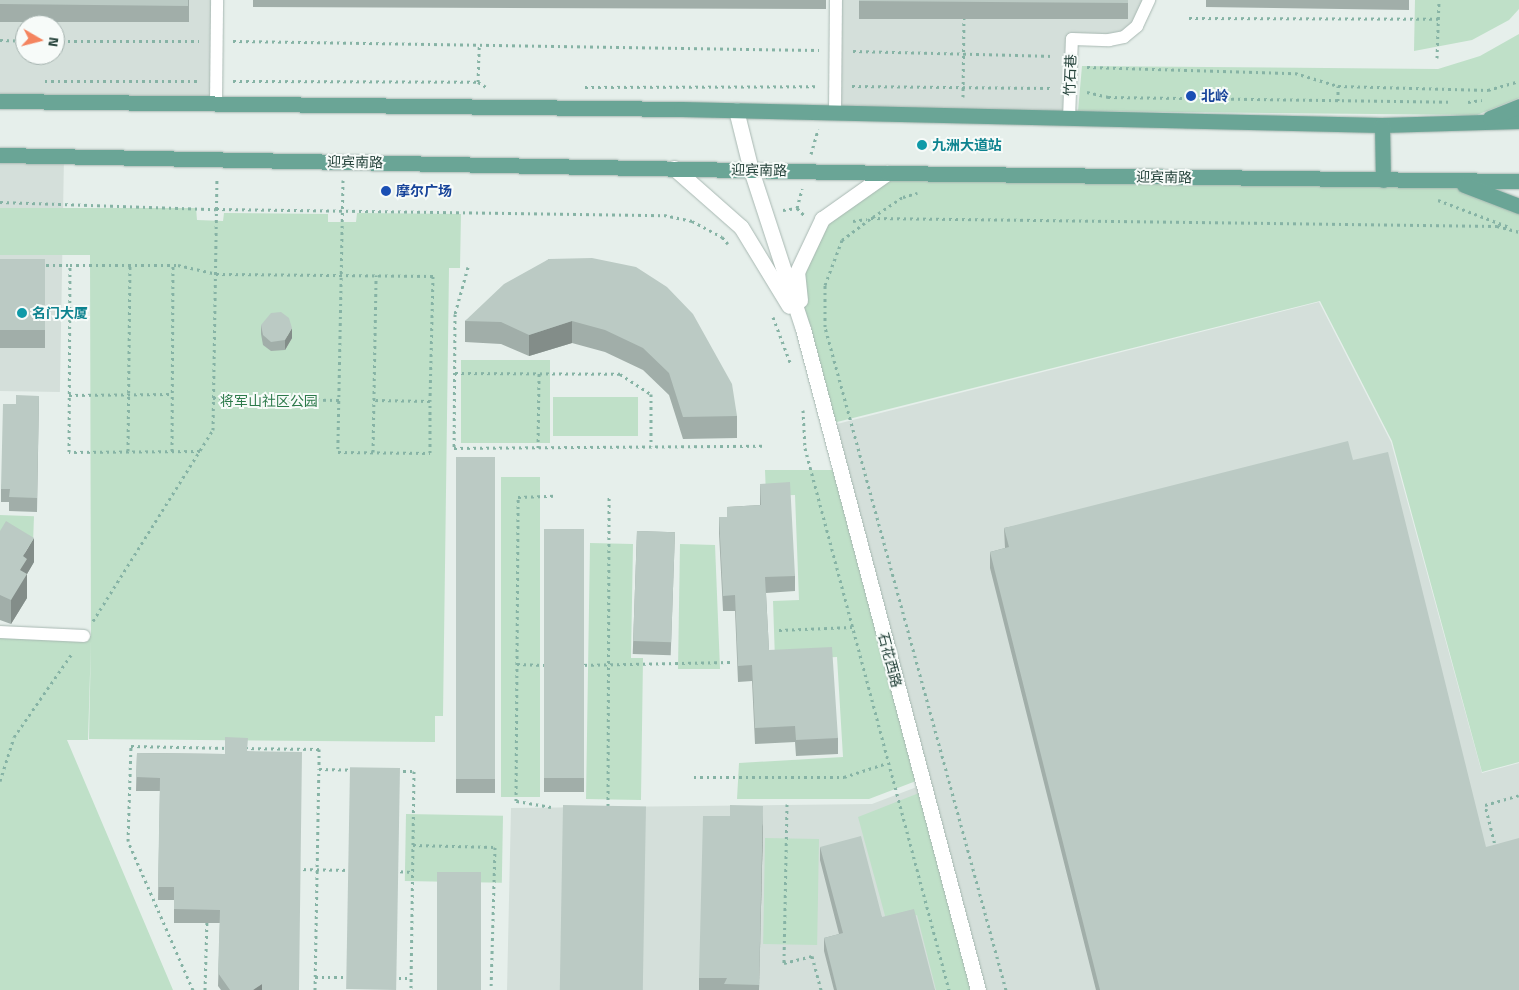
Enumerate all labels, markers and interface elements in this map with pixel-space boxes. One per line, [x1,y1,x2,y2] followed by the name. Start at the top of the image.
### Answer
[15,15,65,65] north arrow
[43,36,65,48] text: N
[1061,54,1079,96] street label: 竹石巷
[1201,88,1229,104] place label: 北岭
[1185,90,1197,102] marker: 北岭
[932,137,1002,153] place label: 九洲大道站
[916,139,928,151] marker: 九洲大道站
[327,153,383,171] street label: 迎宾南路
[731,161,787,179] street label: 迎宾南路
[1136,168,1192,186] street label: 迎宾南路
[396,183,452,199] place label: 摩尔广场
[380,185,392,197] marker: 摩尔广场
[32,305,88,321] place label: 名门大厦
[16,307,28,319] marker: 名门大厦
[220,393,318,409] park label: 将军山社区公园
[875,631,905,689] street label: 石花西路

